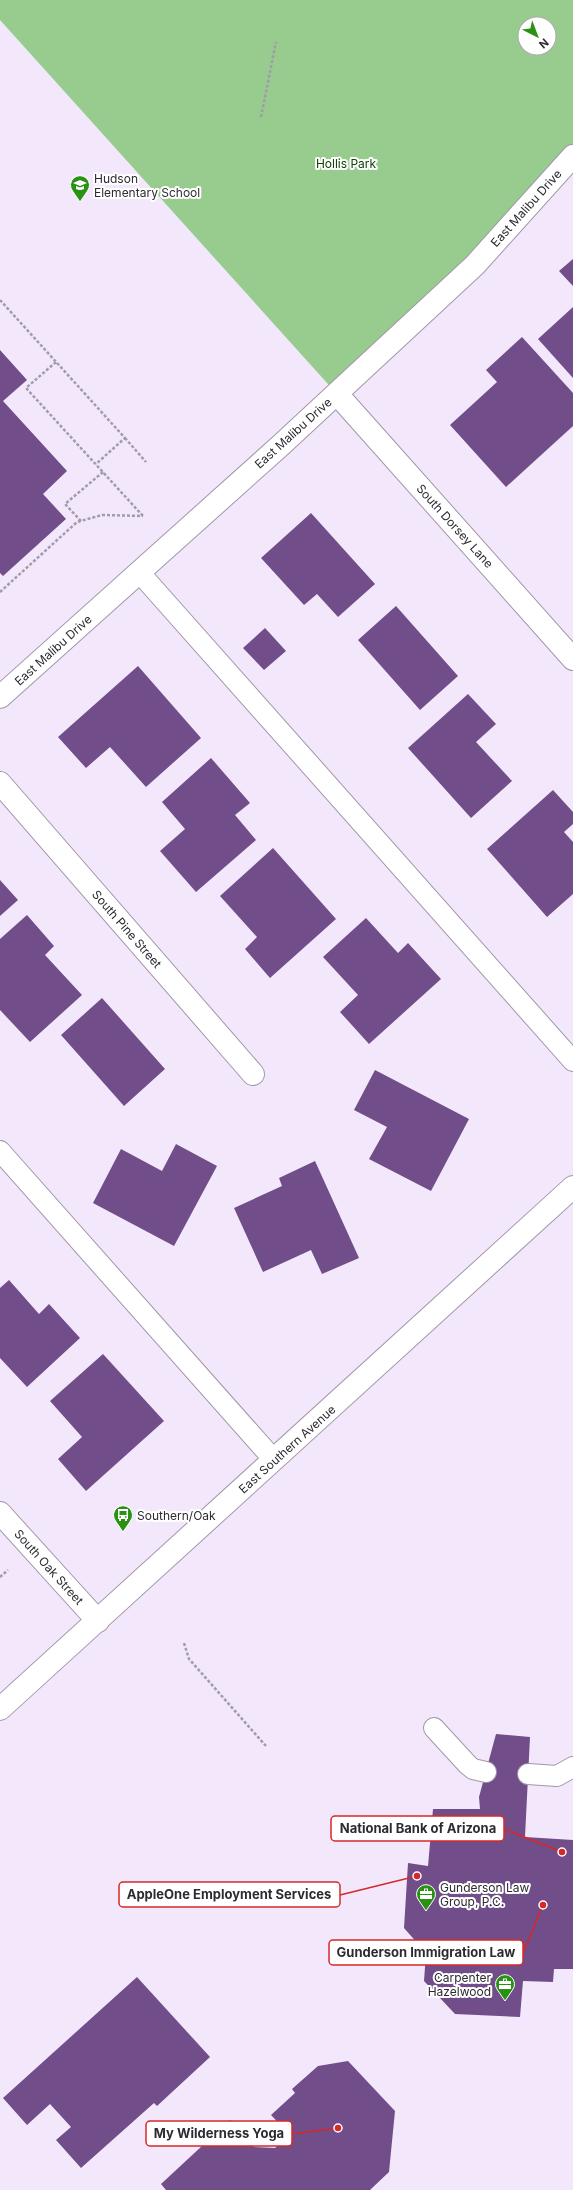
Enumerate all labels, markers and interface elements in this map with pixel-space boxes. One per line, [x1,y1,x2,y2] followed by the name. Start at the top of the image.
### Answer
[517,16,557,56] north arrow
[536,35,551,51] text: N
[316,156,377,171] park label: Hollis Park
[487,166,565,250] street label: East Malibu Drive
[94,171,200,200] place label: Hudson Elementary School
[69,174,91,202] school or university icon: Hudson Elementary School
[251,394,335,472] street label: East Malibu Drive
[413,481,497,571] street label: South Dorsey Lane
[11,611,95,689] street label: East Malibu Drive
[89,887,165,971] street label: South Pine Street
[236,1402,338,1496] street label: East Southern Avenue
[112,1504,134,1532] bus stop icon: Southern/Oak
[137,1508,216,1523] place label: Southern/Oak
[11,1526,87,1608] street label: South Oak Street
[331,1816,504,1841] callout: National Bank of Arizona
[340,1820,496,1836] text: National Bank of Arizona
[440,1880,530,1909] place label: Gunderson Law Group, P.C.
[119,1882,340,1907] callout: AppleOne Employment Services
[415,1883,437,1911] office icon: Gunderson Law Group, P.C.
[127,1886,331,1902] text: AppleOne Employment Services
[329,1940,523,1965] callout: Gunderson Immigration Law
[337,1944,515,1960] text: Gunderson Immigration Law
[428,1970,491,1999] place label: Carpenter Hazelwood
[494,1973,516,2001] office icon: Carpenter Hazelwood
[146,2121,292,2146] callout: My Wilderness Yoga
[154,2125,284,2141] text: My Wilderness Yoga

